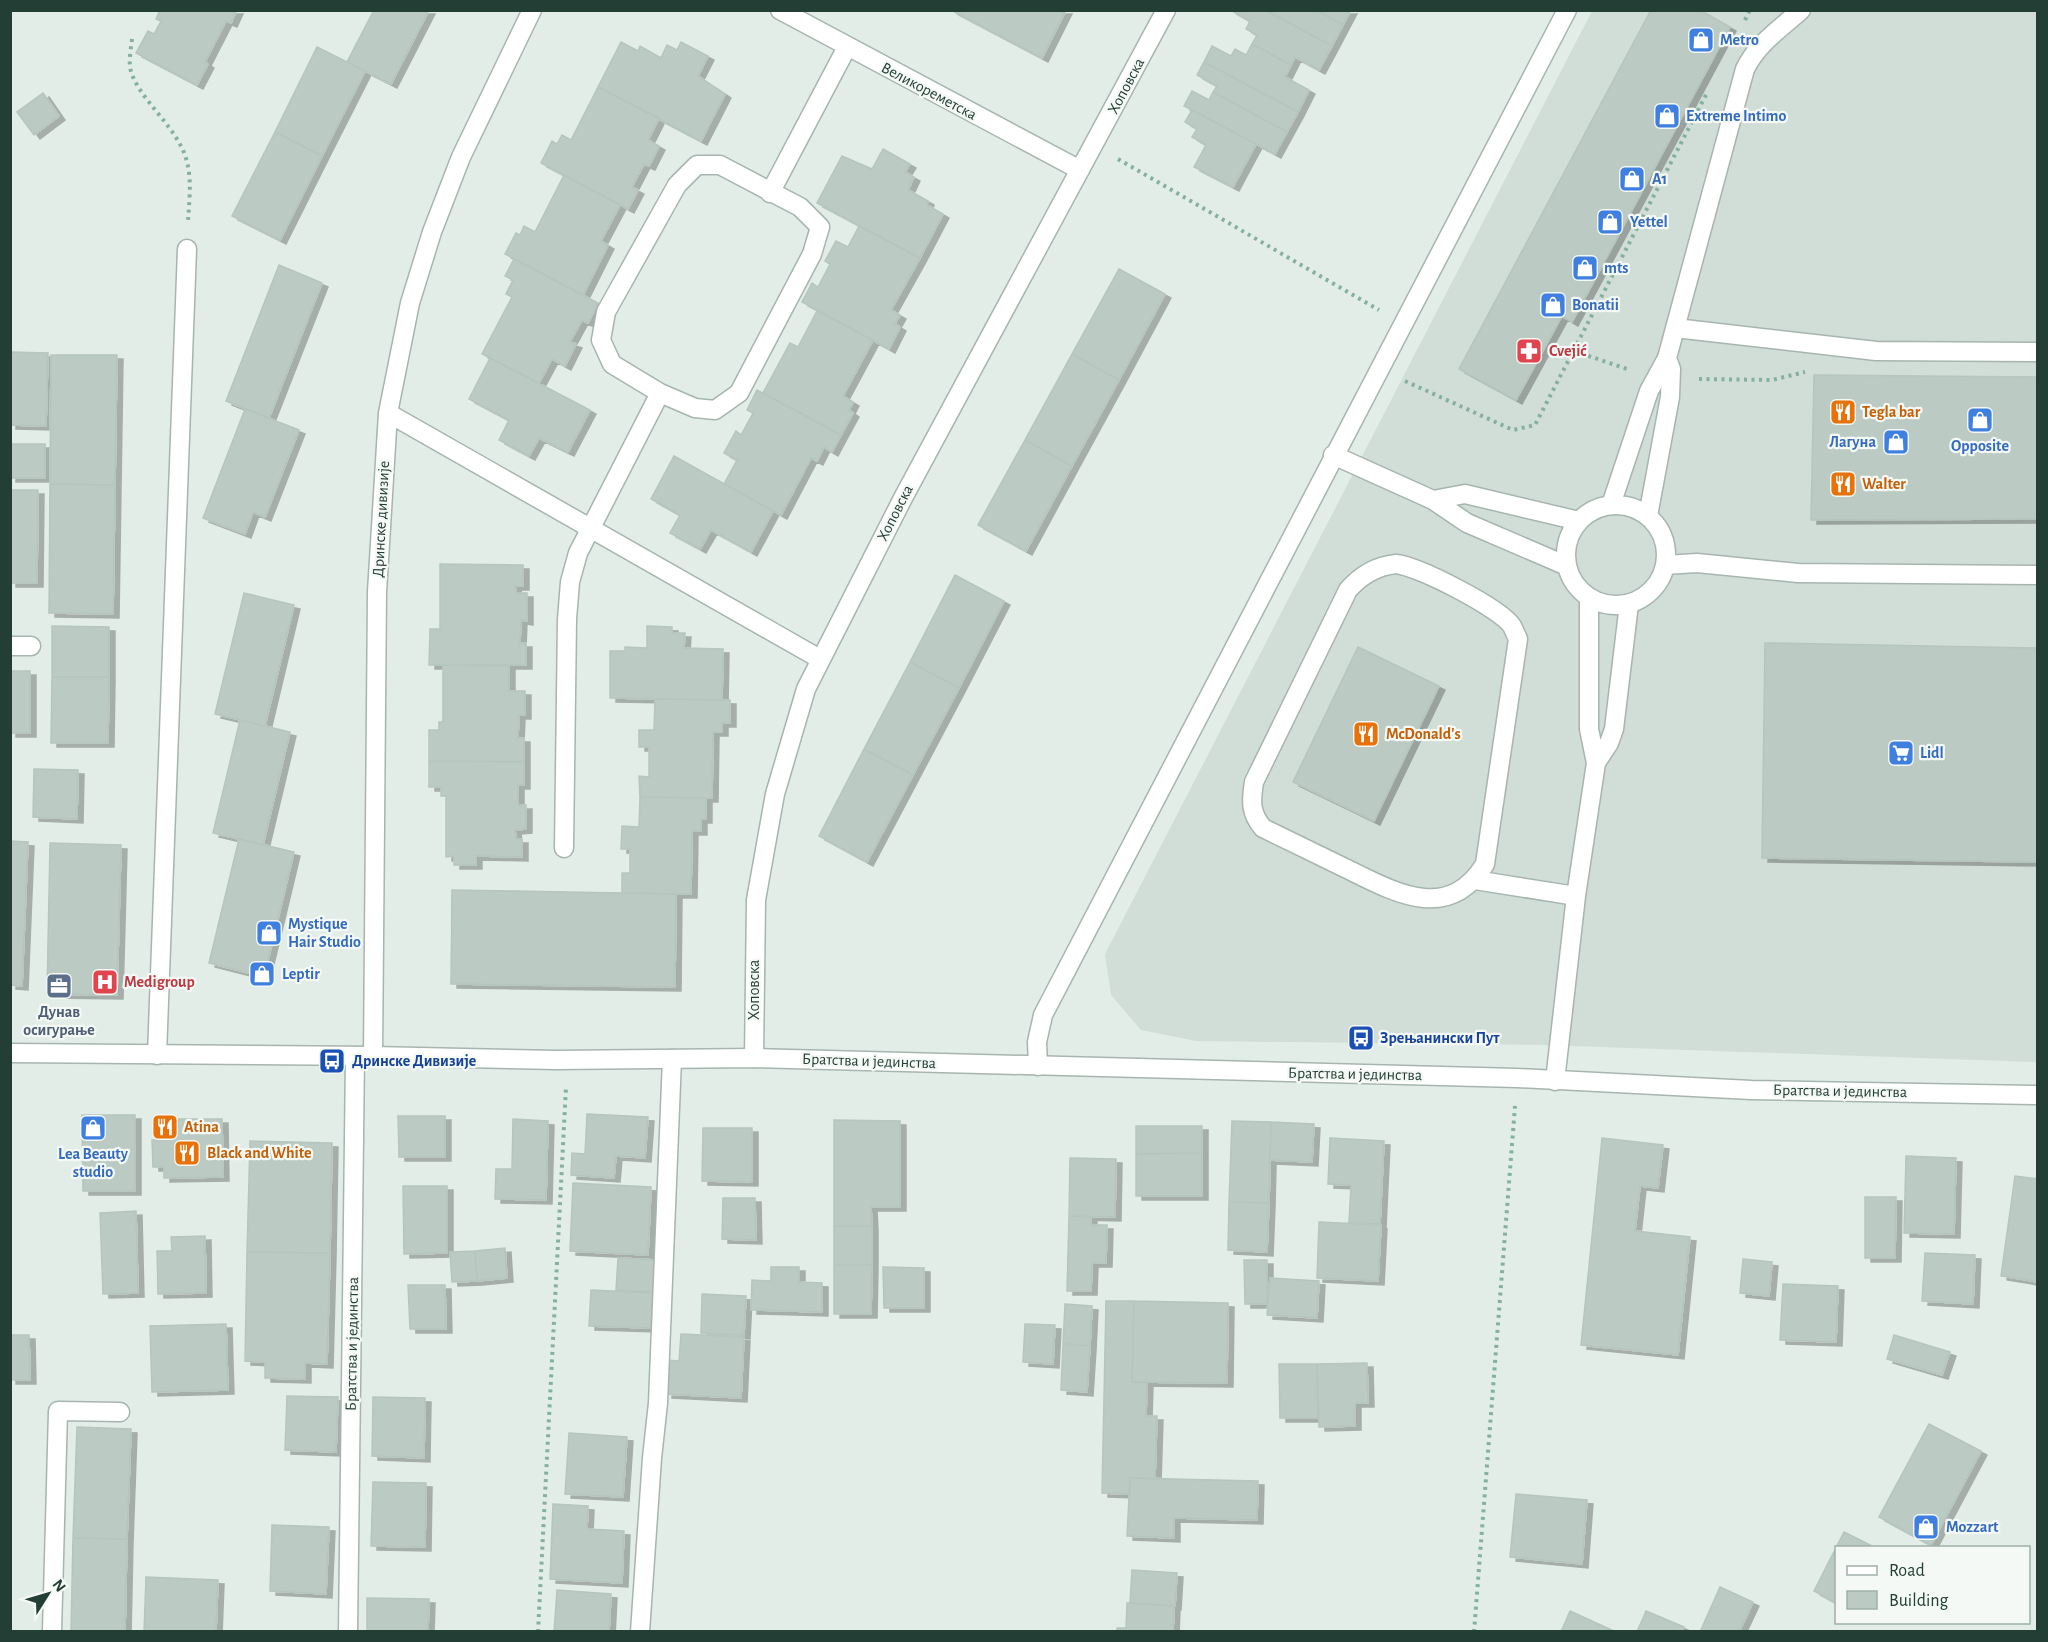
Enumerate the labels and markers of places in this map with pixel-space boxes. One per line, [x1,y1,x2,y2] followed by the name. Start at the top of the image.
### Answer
[1686,25,1716,55] shop icon: Metro
[1720,32,1759,48] place label: Metro
[1652,101,1682,131] shop icon: Extreme Intimo
[1686,108,1787,124] place label: Extreme Intimo
[1617,164,1647,194] shop icon: A1
[1652,171,1667,187] place label: A1
[1595,207,1625,237] shop icon: Yettel
[1630,214,1668,230] place label: Yettel
[1570,253,1600,283] shop icon: mts
[1604,260,1628,276] place label: mts
[1538,290,1568,320] shop icon: Bonatii
[1572,297,1619,313] place label: Bonatii
[1514,336,1544,366] pharmacy icon: Cvejić
[1549,343,1587,360] place label: Cvejić
[1828,397,1858,427] restaurant icon: Tegla bar
[1862,404,1921,420] place label: Tegla bar
[1965,405,1995,435] shop icon: Opposite
[1881,427,1911,457] shop icon: Лагуна
[1829,434,1876,451] place label: Лагуна
[1951,438,2009,454] place label: Opposite
[1828,469,1858,499] restaurant icon: Walter
[1862,476,1906,492] place label: Walter
[1351,719,1381,749] restaurant icon: McDonald's
[1386,726,1461,742] place label: McDonald's
[1886,738,1916,768] supermarket icon: Lidl
[1920,745,1944,761] place label: Lidl
[288,916,361,950] place label: Mystique Hair Studio
[254,918,284,948] shop icon: Mystique Hair Studio
[247,959,277,989] shop icon: Leptir
[282,966,320,982] place label: Leptir
[90,967,120,997] hospital icon: Medigroup
[44,971,74,1001] office icon: Дунав осигурање
[124,974,195,990] place label: Medigroup
[23,1004,95,1039] place label: Дунав осигурање
[1346,1023,1376,1053] bus stop icon: Зрењанински Пут
[1380,1030,1500,1047] place label: Зрењанински Пут
[317,1046,347,1076] bus stop icon: Дринске Дивизије
[352,1053,476,1070] place label: Дринске Дивизије
[150,1112,180,1142] restaurant icon: Atina
[78,1113,108,1143] shop icon: Lea Beauty studio
[184,1119,219,1135] place label: Atina
[172,1138,202,1168] restaurant icon: Black and White
[207,1145,312,1161] place label: Black and White
[58,1146,129,1180] place label: Lea Beauty studio
[1911,1512,1941,1542] shop icon: Mozzart
[1946,1519,1999,1535] place label: Mozzart

